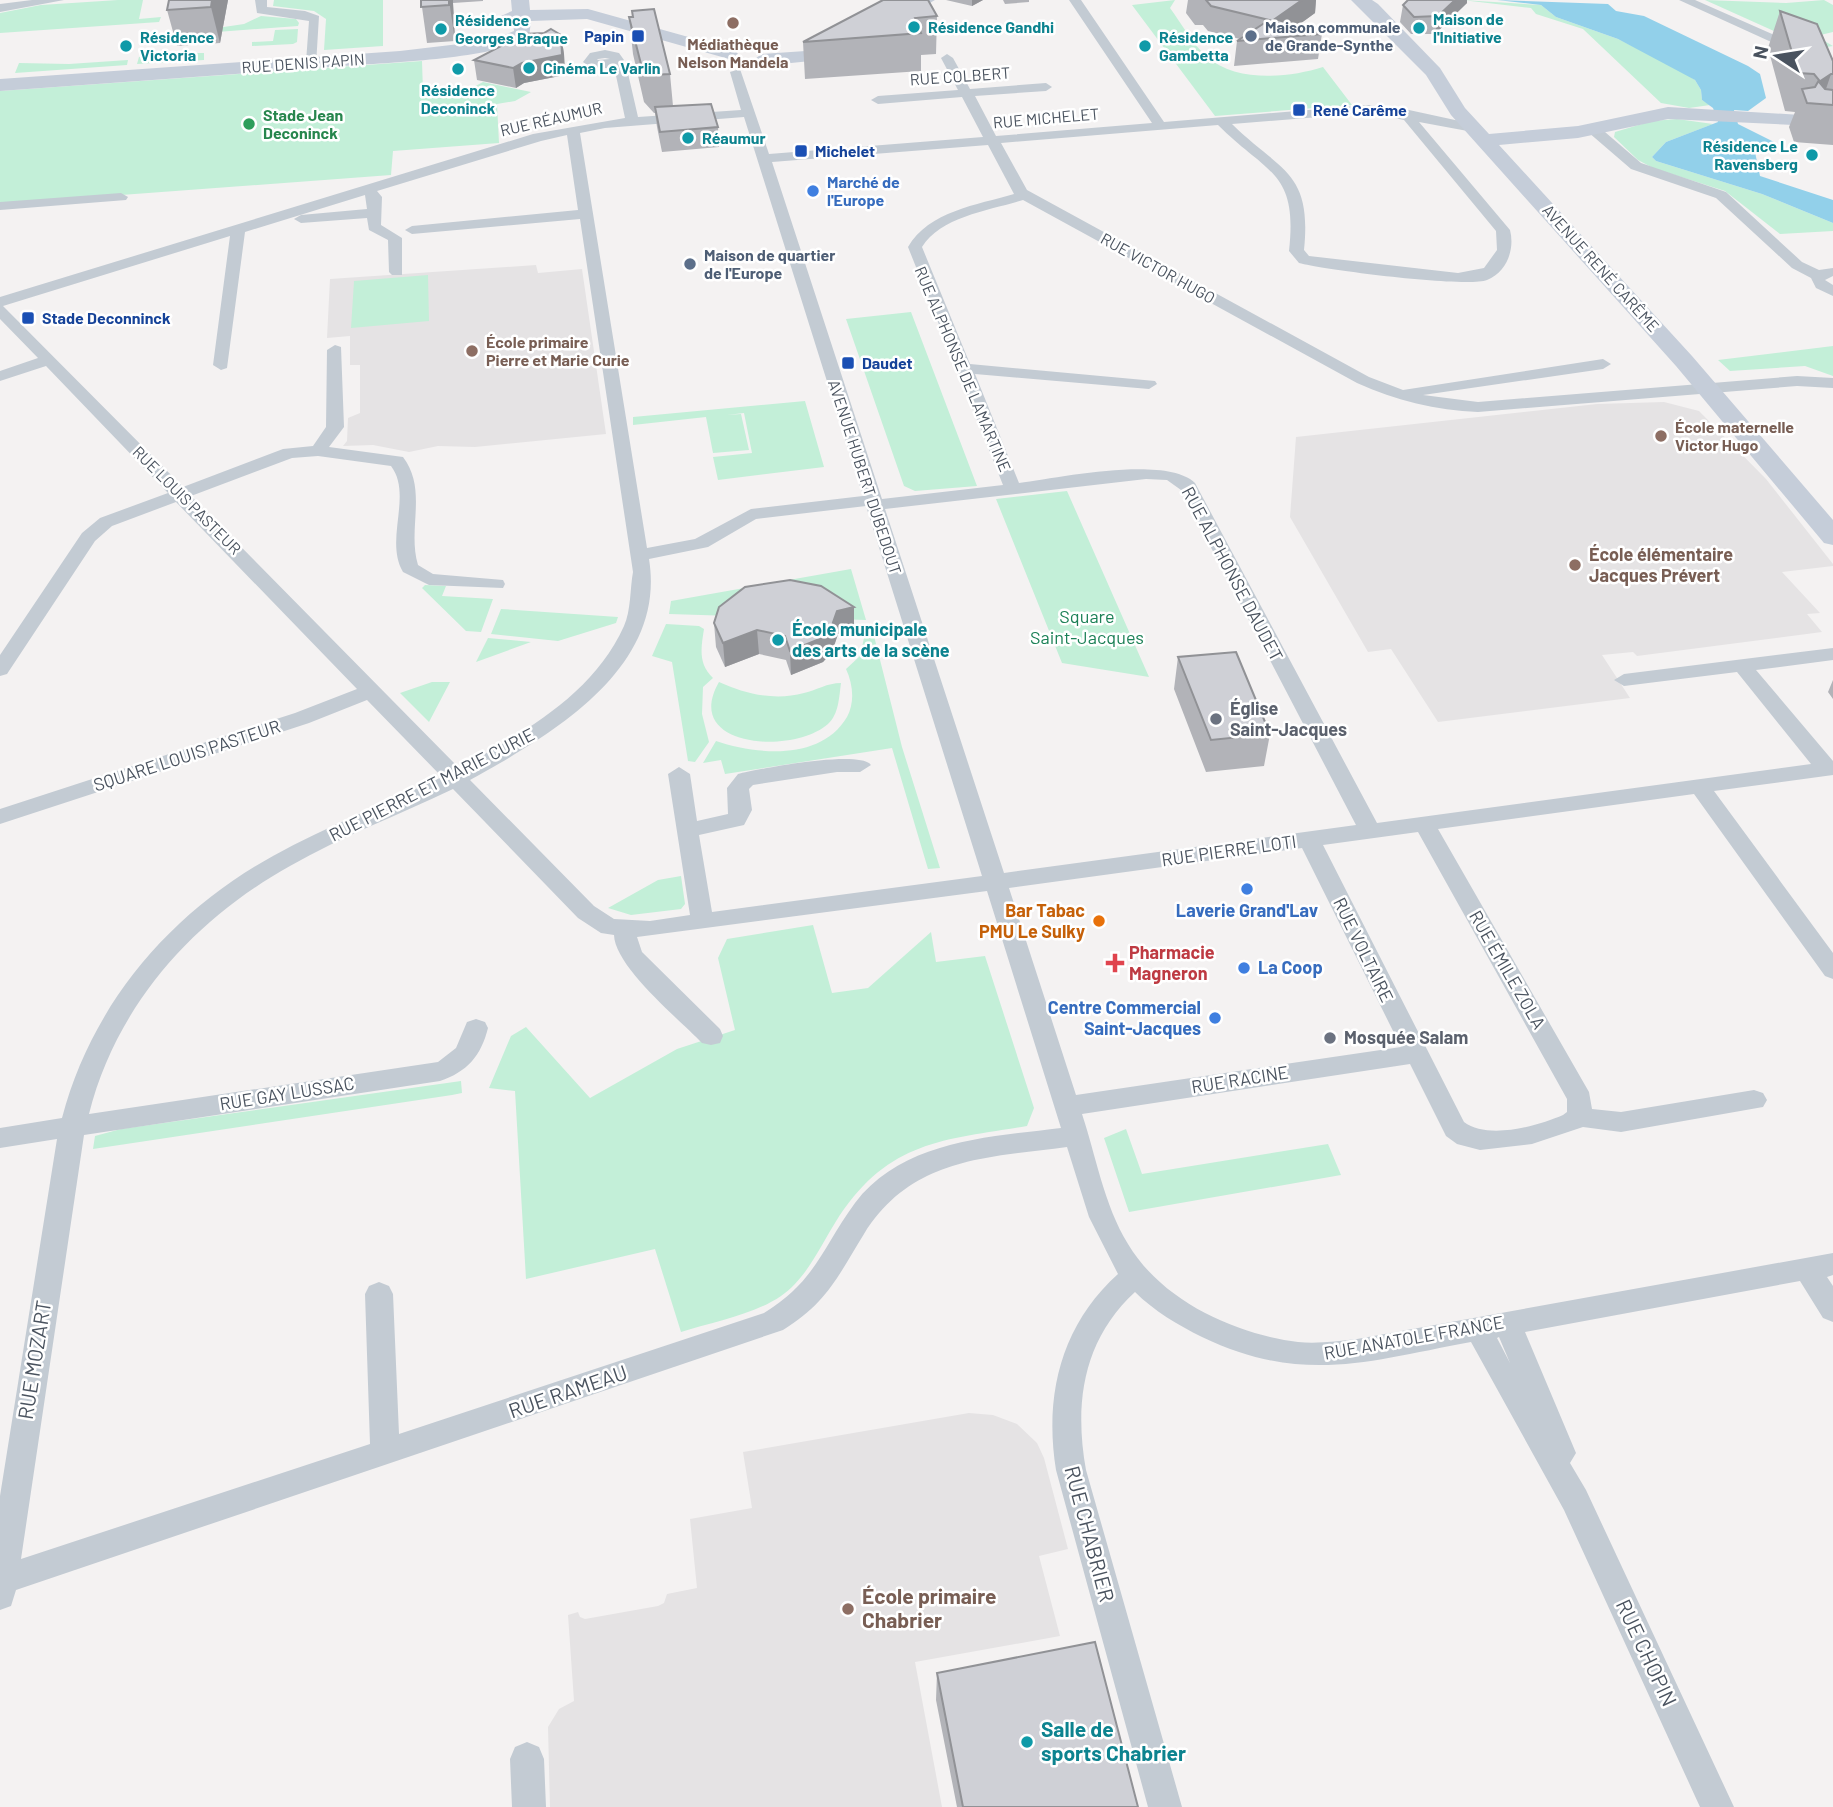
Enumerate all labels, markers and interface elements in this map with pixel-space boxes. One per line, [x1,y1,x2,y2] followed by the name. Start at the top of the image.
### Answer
[1433,9,1504,46] place label: Maison de l'Initiative
[455,10,568,47] place label: Résidence Georges Braque
[725,15,741,31] marker: Médiathèque Nelson Mandela
[928,17,1054,36] place label: Résidence Gandhi
[1265,17,1401,54] place label: Maison communale de Grande-Synthe
[906,19,922,35] marker: Résidence Gandhi
[1411,20,1427,36] marker: Maison de l'Initiative
[433,21,449,37] marker: Résidence Georges Braque
[1742,21,1812,91] north arrow
[584,26,624,45] place label: Papin
[140,27,214,64] place label: Résidence Victoria
[1159,27,1233,64] place label: Résidence Gambetta
[630,28,646,44] marker: Papin
[1243,28,1259,44] marker: Maison communale de Grande-Synthe
[678,34,788,71] place label: Médiathèque Nelson Mandela
[118,38,134,54] marker: Résidence Victoria
[1137,38,1153,54] marker: Résidence Gambetta
[1747,44,1772,61] text: N
[241,49,365,76] street label: RUE DENIS PAPIN
[543,58,661,77] place label: Cinéma Le Varlin
[521,60,537,76] marker: Cinéma Le Varlin
[450,61,466,77] marker: Résidence Deconinck
[909,63,1011,88] street label: RUE COLBERT
[421,80,496,117] place label: Résidence Deconinck
[498,98,604,139] street label: RUE RÉAUMUR
[1313,100,1407,119] place label: René Carême
[1291,102,1307,118] marker: René Carême
[992,103,1100,132] street label: RUE MICHELET
[263,105,343,142] place label: Stade Jean Deconinck
[241,116,257,132] marker: Stade Jean Deconinck
[702,128,766,147] place label: Réaumur
[680,130,696,146] marker: Réaumur
[1703,136,1798,173] place label: Résidence Le Ravensberg
[815,141,875,160] place label: Michelet
[793,143,809,159] marker: Michelet
[1804,147,1820,163] marker: Résidence Le Ravensberg
[827,172,900,209] place label: Marché de l'Europe
[805,183,821,199] marker: Marché de l'Europe
[1539,200,1664,335] street label: AVENUE RENÉ CARÊME
[1098,228,1219,307] street label: RUE VICTOR HUGO
[704,245,835,282] place label: Maison de quartier de l'Europe
[682,256,698,272] marker: Maison de quartier de l'Europe
[911,263,1015,474] street label: RUE ALPHONSE DE LAMARTINE
[42,308,171,327] place label: Stade Deconninck
[20,310,36,326] marker: Stade Deconninck
[486,332,630,369] place label: École primaire Pierre et Marie Curie
[464,343,480,359] marker: École primaire Pierre et Marie Curie
[862,353,913,372] place label: Daudet
[840,355,856,371] marker: Daudet
[825,377,906,577] street label: AVENUE HUBERT DUBEDOUT
[1675,417,1794,454] place label: École maternelle Victor Hugo
[1653,428,1669,444] marker: École maternelle Victor Hugo
[129,442,246,558] street label: RUE LOUIS PASTEUR
[1177,482,1288,665] street label: RUE ALPHONSE DAUDET
[1589,543,1733,586] place label: École élémentaire Jacques Prévert
[1567,557,1583,573] marker: École élémentaire Jacques Prévert
[1030,605,1144,648] park label: Square Saint-Jacques
[792,618,950,661] place label: École municipale des arts de la scène
[770,632,786,648] marker: École municipale des arts de la scène
[1230,697,1347,740] place label: Église Saint-Jacques
[1208,711,1224,727] marker: Église Saint-Jacques
[91,714,283,796] street label: SQUARE LOUIS PASTEUR
[325,723,538,846] street label: RUE PIERRE ET MARIE CURIE
[1160,830,1298,870] street label: RUE PIERRE LOTI
[1239,881,1255,897] marker: Laverie Grand'Lav
[1329,894,1399,1006] street label: RUE VOLTAIRE
[979,899,1085,942] place label: Bar Tabac PMU Le Sulky
[1176,899,1318,921] place label: Laverie Grand'Lav
[1465,906,1551,1033] street label: RUE ÉMILE ZOLA
[1091,913,1107,929] marker: Bar Tabac PMU Le Sulky
[1129,941,1215,984] place label: Pharmacie Magneron
[1107,955,1123,971] marker: Pharmacie Magneron
[1258,956,1323,978] place label: La Coop
[1236,960,1252,976] marker: La Coop
[1048,996,1201,1039] place label: Centre Commercial Saint-Jacques
[1207,1010,1223,1026] marker: Centre Commercial Saint-Jacques
[1344,1026,1468,1048] place label: Mosquée Salam
[1322,1030,1338,1046] marker: Mosquée Salam
[1190,1060,1290,1098] street label: RUE RACINE
[218,1071,356,1115] street label: RUE GAY LUSSAC
[12,1298,55,1421] street label: RUE MOZART
[1322,1310,1505,1364] street label: RUE ANATOLE FRANCE
[505,1359,630,1423] street label: RUE RAMEAU
[1060,1463,1121,1604] street label: RUE CHABRIER
[862,1583,996,1632] place label: École primaire Chabrier
[1612,1595,1683,1710] street label: RUE CHOPIN
[840,1601,856,1617] marker: École primaire Chabrier
[1041,1716,1186,1765] place label: Salle de sports Chabrier
[1019,1734,1035,1750] marker: Salle de sports Chabrier

